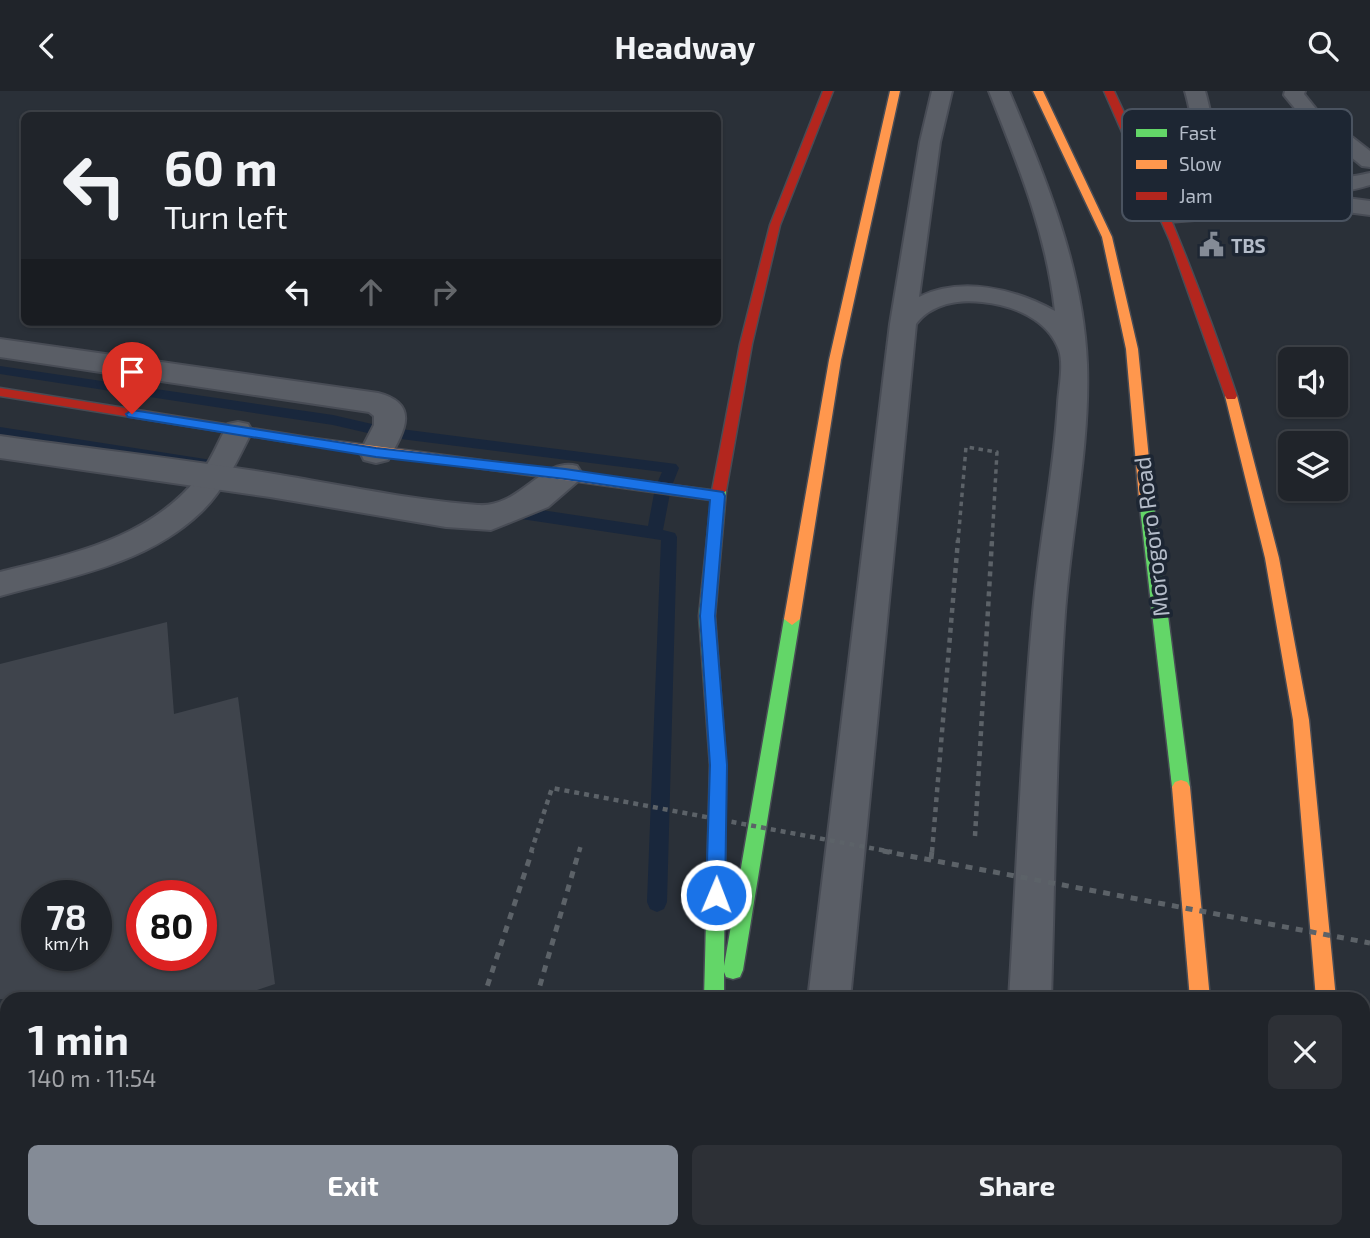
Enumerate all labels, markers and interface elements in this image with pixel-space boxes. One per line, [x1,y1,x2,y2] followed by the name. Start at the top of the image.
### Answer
[28,27,66,65] icon: back
[615,27,755,65] text: Headway
[1304,27,1342,65] icon: search
[1122,109,1352,221] legend
[1179,121,1216,144] text: Fast
[164,137,278,196] text: 60 m
[49,140,140,231] icon: left
[1179,152,1222,175] text: Slow
[1179,184,1213,207] text: Jam
[164,197,288,235] text: Turn left
[1197,231,1225,259] public building icon: TBS
[1231,234,1266,257] place label: TBS
[279,273,317,311] icon: left
[352,273,390,311] icon: ahead
[425,273,463,311] icon: right
[102,342,162,414] pin
[1278,347,1348,501] map controls
[1278,347,1348,417] button: sound
[113,353,151,391] icon: arrive
[1278,431,1348,501] button: layers
[1127,455,1175,619] street label: Morogoro Road
[679,858,753,932] position arrow
[126,880,217,971] speed limit sign: 80
[46,895,87,937] text: 78
[44,932,89,954] text: km/h
[28,1013,129,1063] text: 1 min
[1268,1015,1342,1089] button: close
[28,1064,156,1092] text: 140 m · 11:54
[28,1145,678,1225] button: Exit
[692,1145,1342,1225] button: Share

